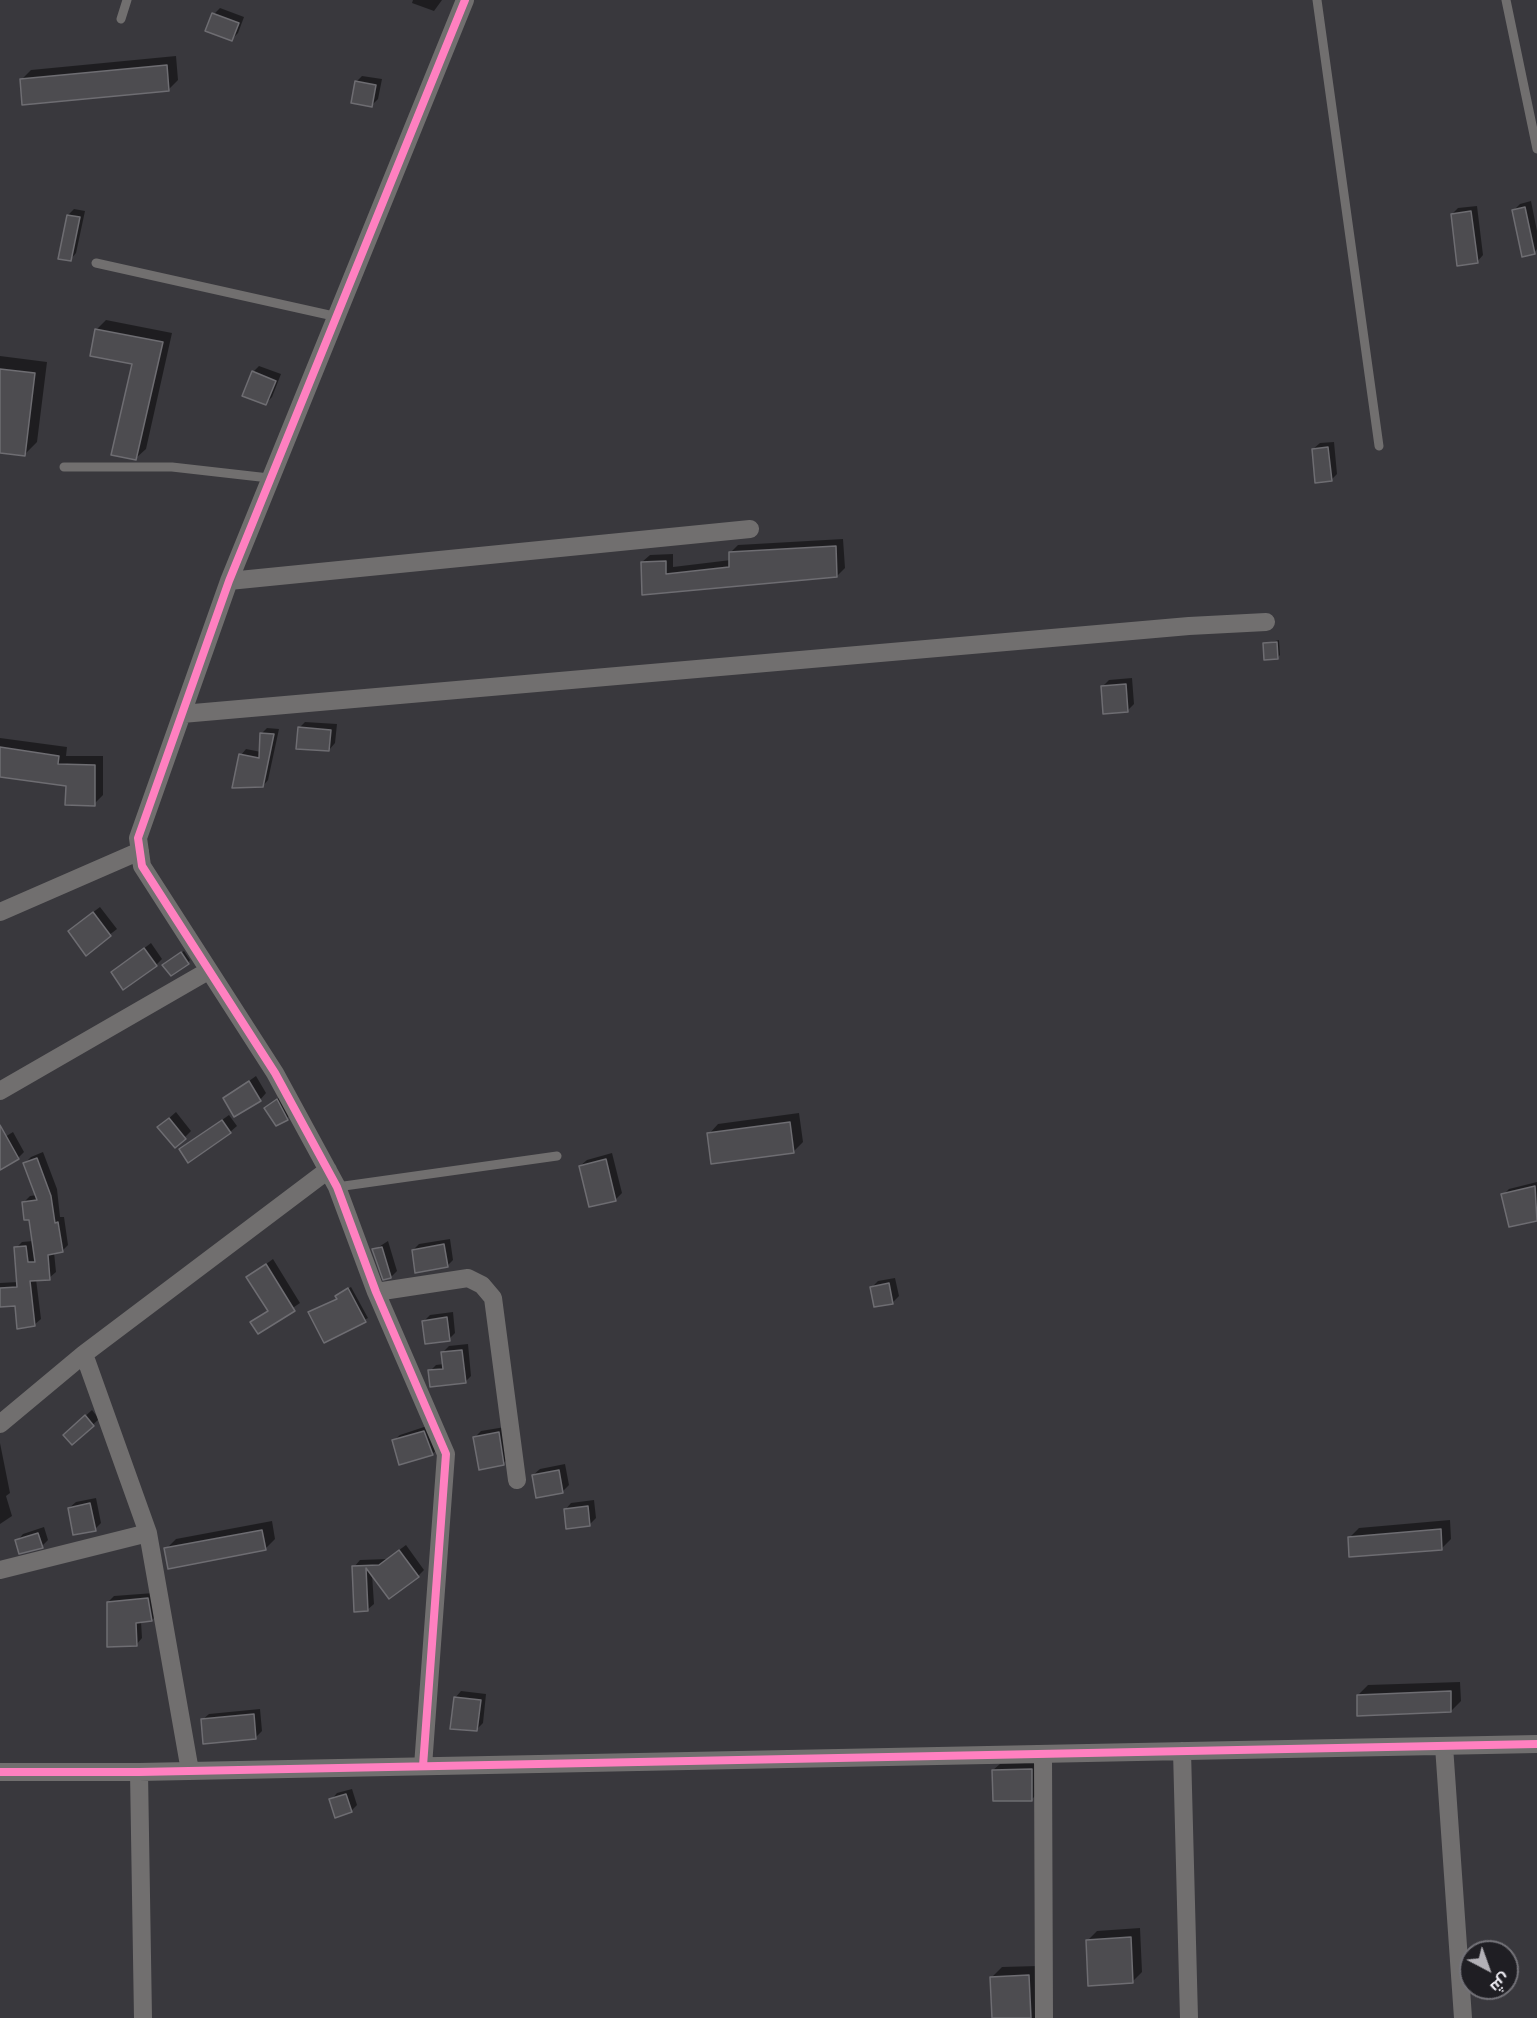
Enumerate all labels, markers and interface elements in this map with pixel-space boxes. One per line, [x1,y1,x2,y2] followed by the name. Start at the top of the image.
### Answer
[1459,1940,1519,2000] north arrow
[1486,1969,1514,1996] text: ش

